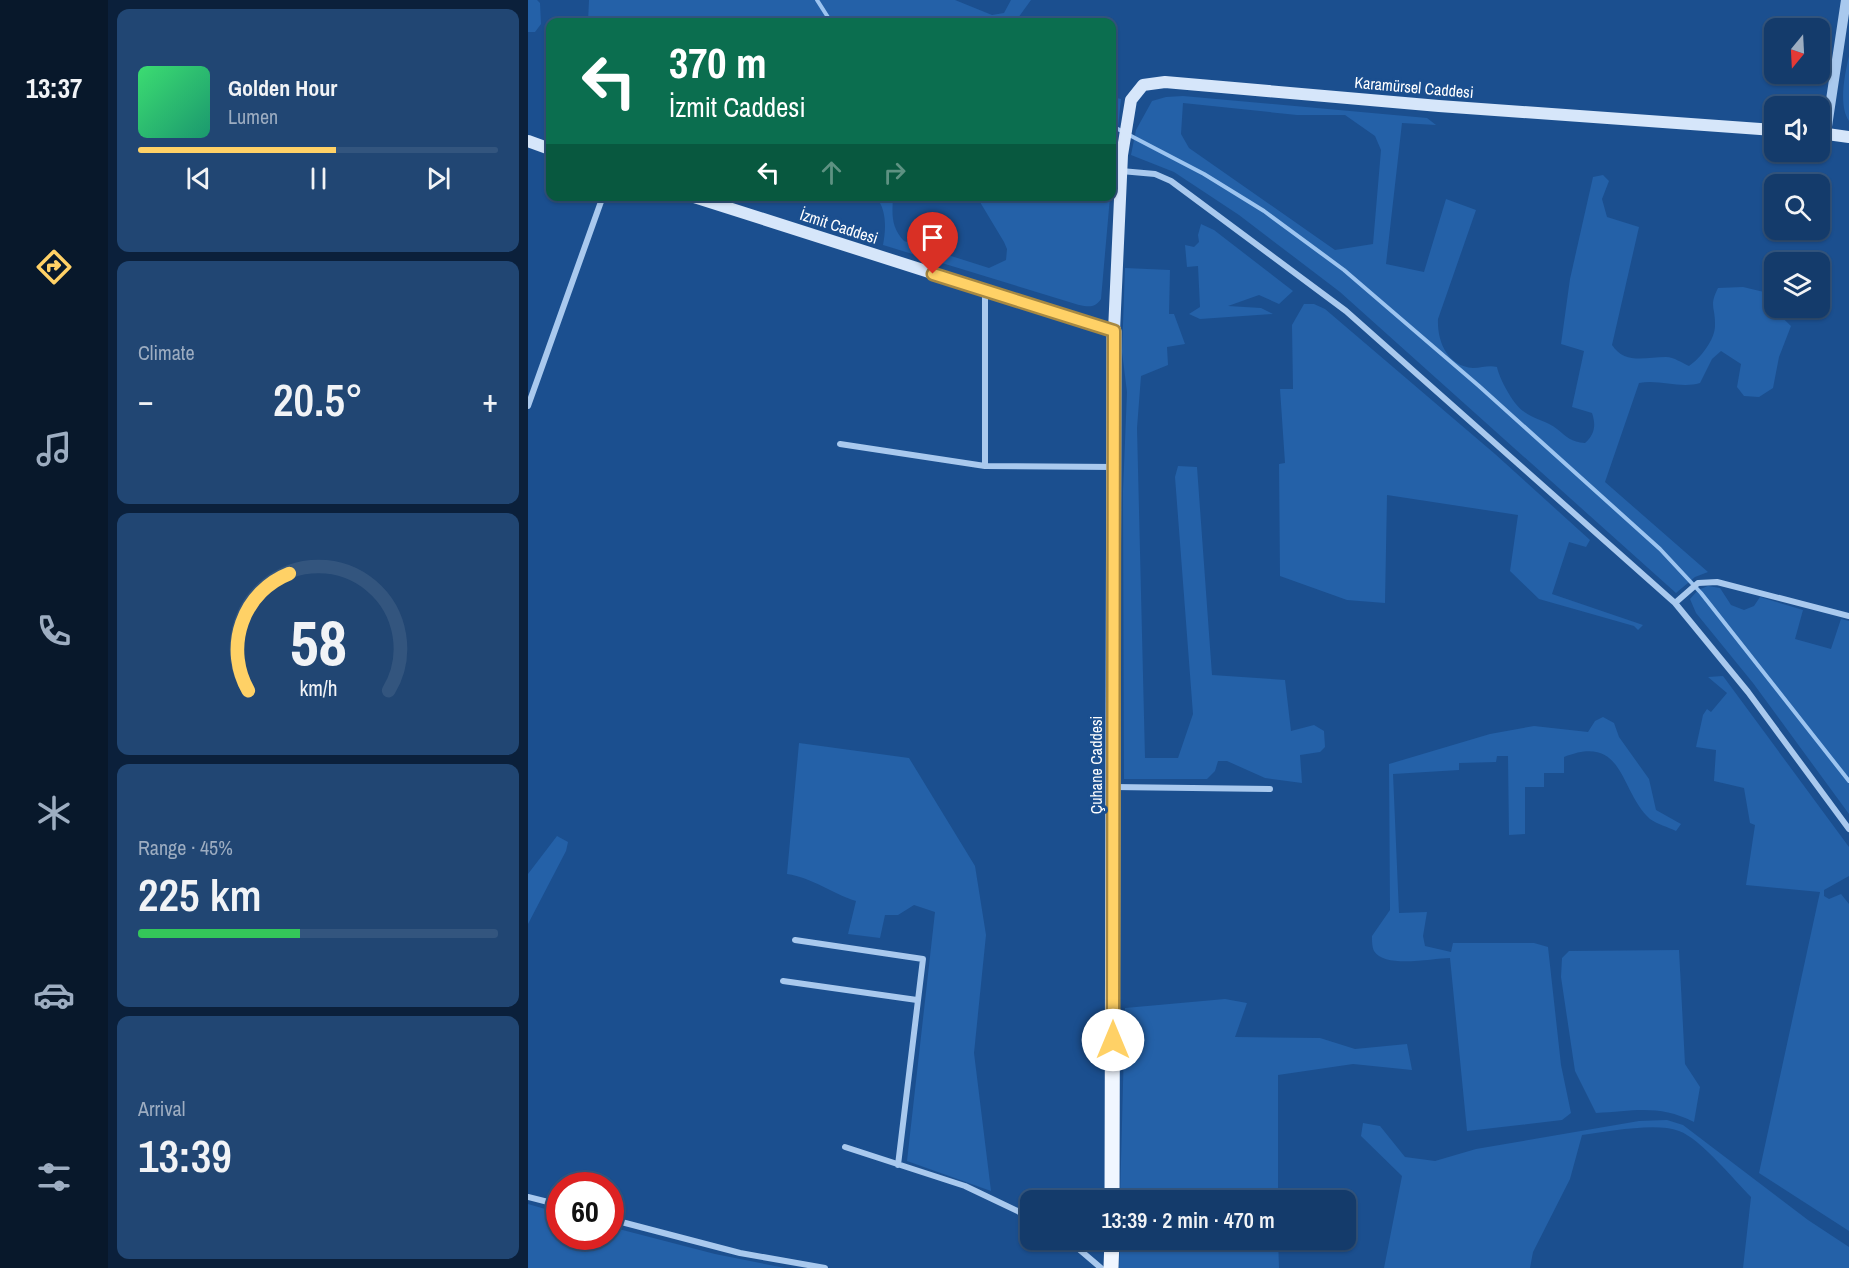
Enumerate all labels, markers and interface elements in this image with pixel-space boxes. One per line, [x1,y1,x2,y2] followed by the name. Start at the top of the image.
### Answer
[1764,18,1830,84] north arrow
[1764,18,1830,318] map controls
[669,35,767,91] text: 370 m
[570,42,648,120] icon: left
[26,70,82,106] text: 13:37
[1353,71,1475,103] street label: Karamürsel Caddesi
[228,73,337,103] text: Golden Hour
[669,89,806,125] text: İzmit Caddesi
[1764,96,1830,162] button: sound
[228,103,278,130] text: Lumen
[752,156,785,189] icon: left
[815,156,848,189] icon: ahead
[878,156,911,189] icon: right
[182,162,215,195] icon: previous
[302,162,335,195] icon: pause
[422,162,455,195] icon: next
[1764,174,1830,240] button: search
[797,203,881,249] street label: İzmit Caddesi
[907,212,958,274] pin
[916,221,949,254] icon: arrive
[33,246,75,288] icon: directions
[1764,252,1830,318] button: layers
[138,339,195,366] text: Climate
[273,369,363,430] text: 20.5°
[138,378,154,422] text: −
[482,378,498,422] text: +
[33,428,75,470] icon: music
[290,600,346,684] text: 58
[33,610,75,652] icon: phone
[299,674,337,703] text: km/h
[1085,716,1107,814] street label: Çuhane Caddesi
[33,792,75,834] icon: climate
[138,834,233,861] text: Range · 45%
[138,864,262,925] text: 225 km
[33,974,75,1016] icon: car
[1081,1008,1145,1072] position arrow
[138,1095,185,1122] text: Arrival
[138,1125,232,1186] text: 13:39
[33,1156,75,1198] icon: filters
[546,1172,624,1250] speed limit sign: 60
[1101,1205,1275,1235] text: 13:39 · 2 min · 470 m

